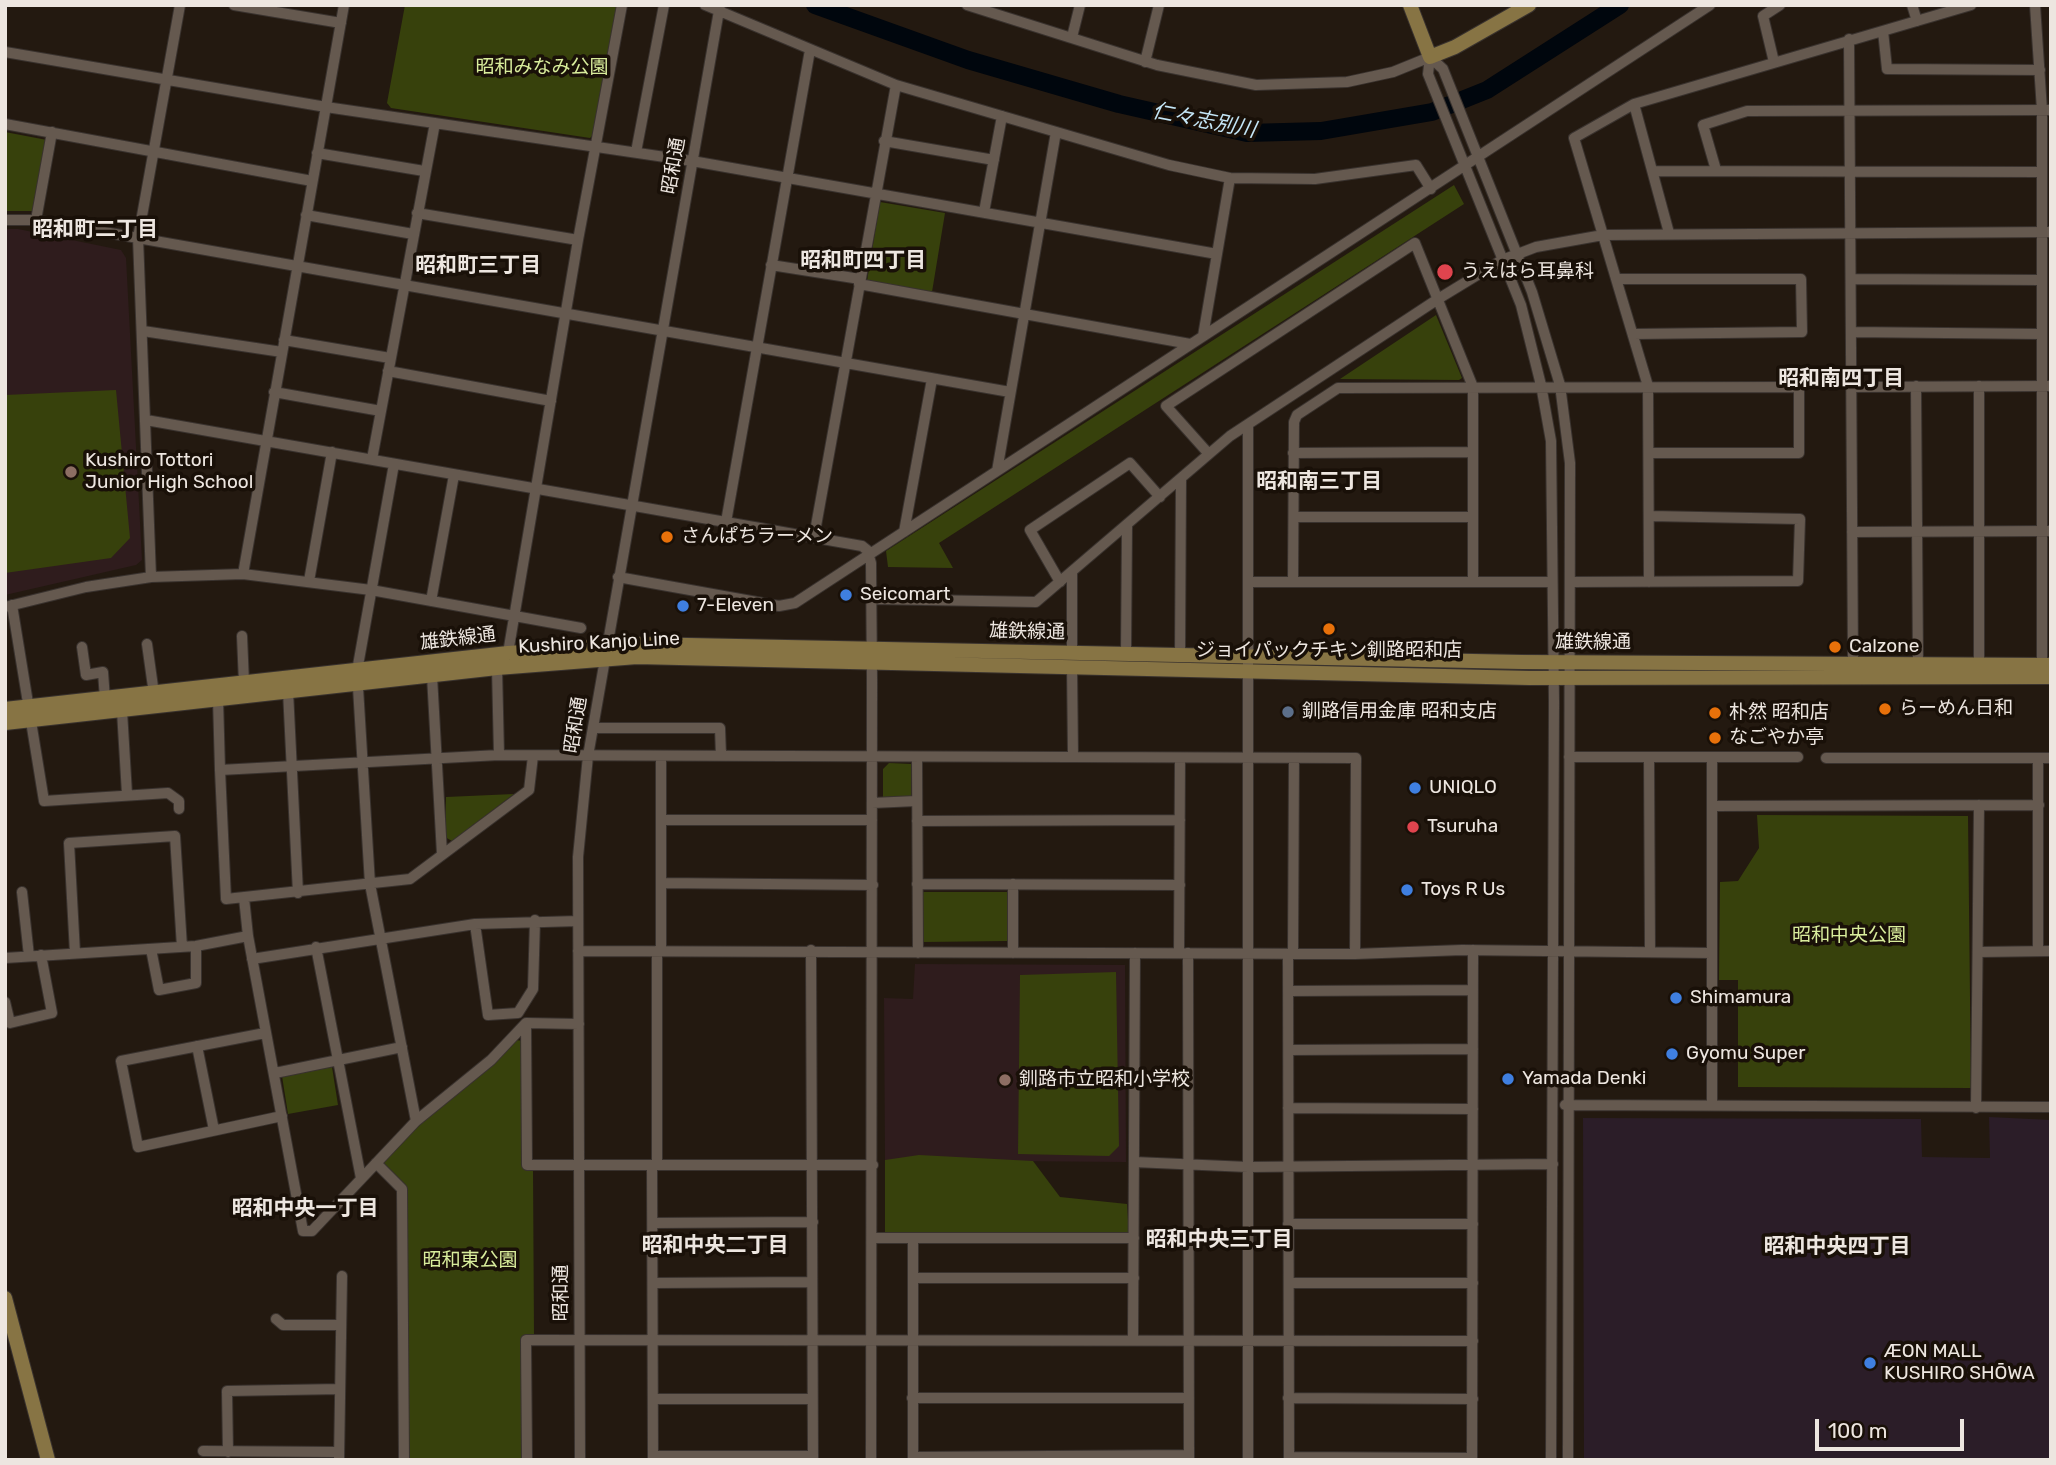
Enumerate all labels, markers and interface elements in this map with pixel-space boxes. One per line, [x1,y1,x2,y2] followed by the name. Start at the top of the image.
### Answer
[476,57,608,79] park label: 昭和みなみ公園
[1150,99,1258,143] water label: 仁々志別川
[658,136,690,196] street label: 昭和通
[32,217,158,243] district label: 昭和町二丁目
[800,248,926,274] district label: 昭和町四丁目
[415,253,541,279] district label: 昭和町三丁目
[1461,261,1594,283] place label: うえはら耳鼻科
[1435,262,1455,282] marker: うえはら耳鼻科
[1778,366,1904,392] district label: 昭和南四丁目
[85,450,253,494] place label: Kushiro Tottori Junior High School
[63,464,79,480] marker: Kushiro Tottori Junior High School
[1256,469,1382,495] district label: 昭和南三丁目
[681,526,833,548] place label: さんぱちラーメン
[659,529,675,545] marker: さんぱちラーメン
[860,584,950,606] place label: Seicomart
[838,587,854,603] marker: Seicomart
[697,595,774,617] place label: 7-Eleven
[675,598,691,614] marker: 7-Eleven
[989,620,1065,644] street label: 雄鉄線通
[1321,621,1337,637] marker: ジョイパックチキン釧路昭和店
[419,623,497,655] street label: 雄鉄線通
[518,627,680,659] street label: Kushiro Kanjo Line
[1555,632,1631,654] street label: 雄鉄線通
[1849,636,1919,658] place label: Calzone
[1827,639,1843,655] marker: Calzone
[1196,640,1462,662] place label: ジョイパックチキン釧路昭和店
[560,695,592,755] street label: 昭和通
[1899,698,2013,720] place label: らーめん日和
[1302,701,1497,723] place label: 釧路信用金庫 昭和支店
[1877,701,1893,717] marker: らーめん日和
[1729,702,1829,724] place label: 朴然 昭和店
[1280,704,1296,720] marker: 釧路信用金庫 昭和支店
[1707,705,1723,721] marker: 朴然 昭和店
[1729,727,1824,749] place label: なごやか亭
[1707,730,1723,746] marker: なごやか亭
[1429,777,1497,799] place label: UNIQLO
[1407,780,1423,796] marker: UNIQLO
[1427,816,1498,838] place label: Tsuruha
[1405,819,1421,835] marker: Tsuruha
[1421,879,1505,901] place label: Toys R Us
[1399,882,1415,898] marker: Toys R Us
[1792,925,1906,947] park label: 昭和中央公園
[1690,987,1791,1009] place label: Shimamura
[1668,990,1684,1006] marker: Shimamura
[1686,1043,1805,1065] place label: Gyomu Super
[1664,1046,1680,1062] marker: Gyomu Super
[1522,1068,1646,1090] place label: Yamada Denki
[1019,1069,1190,1091] place label: 釧路市立昭和小学校
[1500,1071,1516,1087] marker: Yamada Denki
[997,1072,1013,1088] marker: 釧路市立昭和小学校
[232,1196,378,1222] district label: 昭和中央一丁目
[1146,1227,1292,1253] district label: 昭和中央三丁目
[642,1233,788,1259] district label: 昭和中央二丁目
[1764,1234,1910,1260] district label: 昭和中央四丁目
[423,1250,517,1272] park label: 昭和東公園
[551,1265,573,1321] street label: 昭和通
[1884,1341,2035,1385] place label: ÆON MALL KUSHIRO SHŌWA
[1862,1355,1878,1371] marker: ÆON MALL KUSHIRO SHŌWA
[1818,1406,1967,1450] scale bar
[1828,1418,1887,1443] text: 100 m

